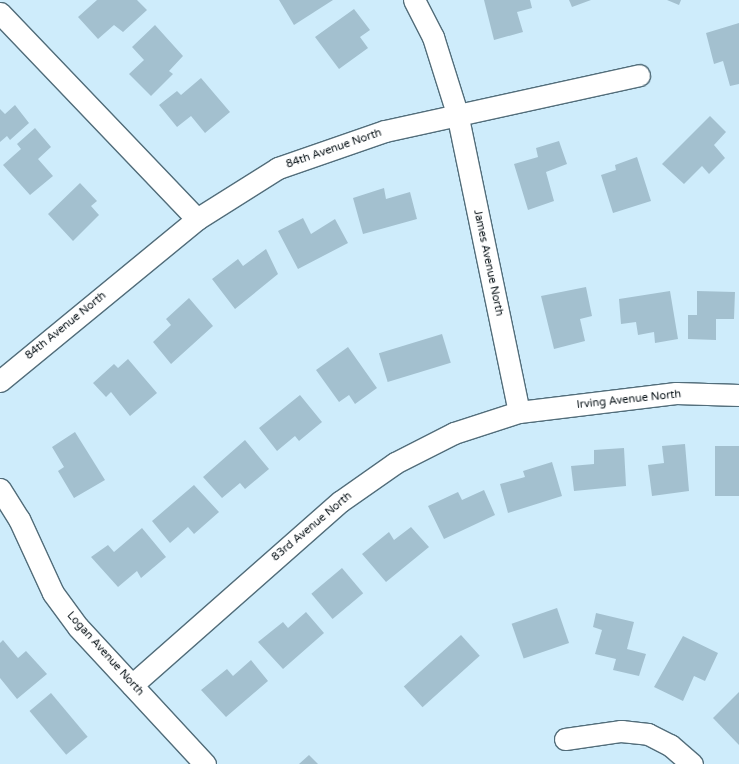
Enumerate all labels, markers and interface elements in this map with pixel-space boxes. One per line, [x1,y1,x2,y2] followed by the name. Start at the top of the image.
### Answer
[284,126,384,172] street label: 84th Avenue North
[470,209,506,317] street label: James Avenue North
[23,289,109,363] street label: 84th Avenue North
[576,388,682,412] street label: Irving Avenue North
[269,490,355,564] street label: 83rd Avenue North
[64,609,146,699] street label: Logan Avenue North

